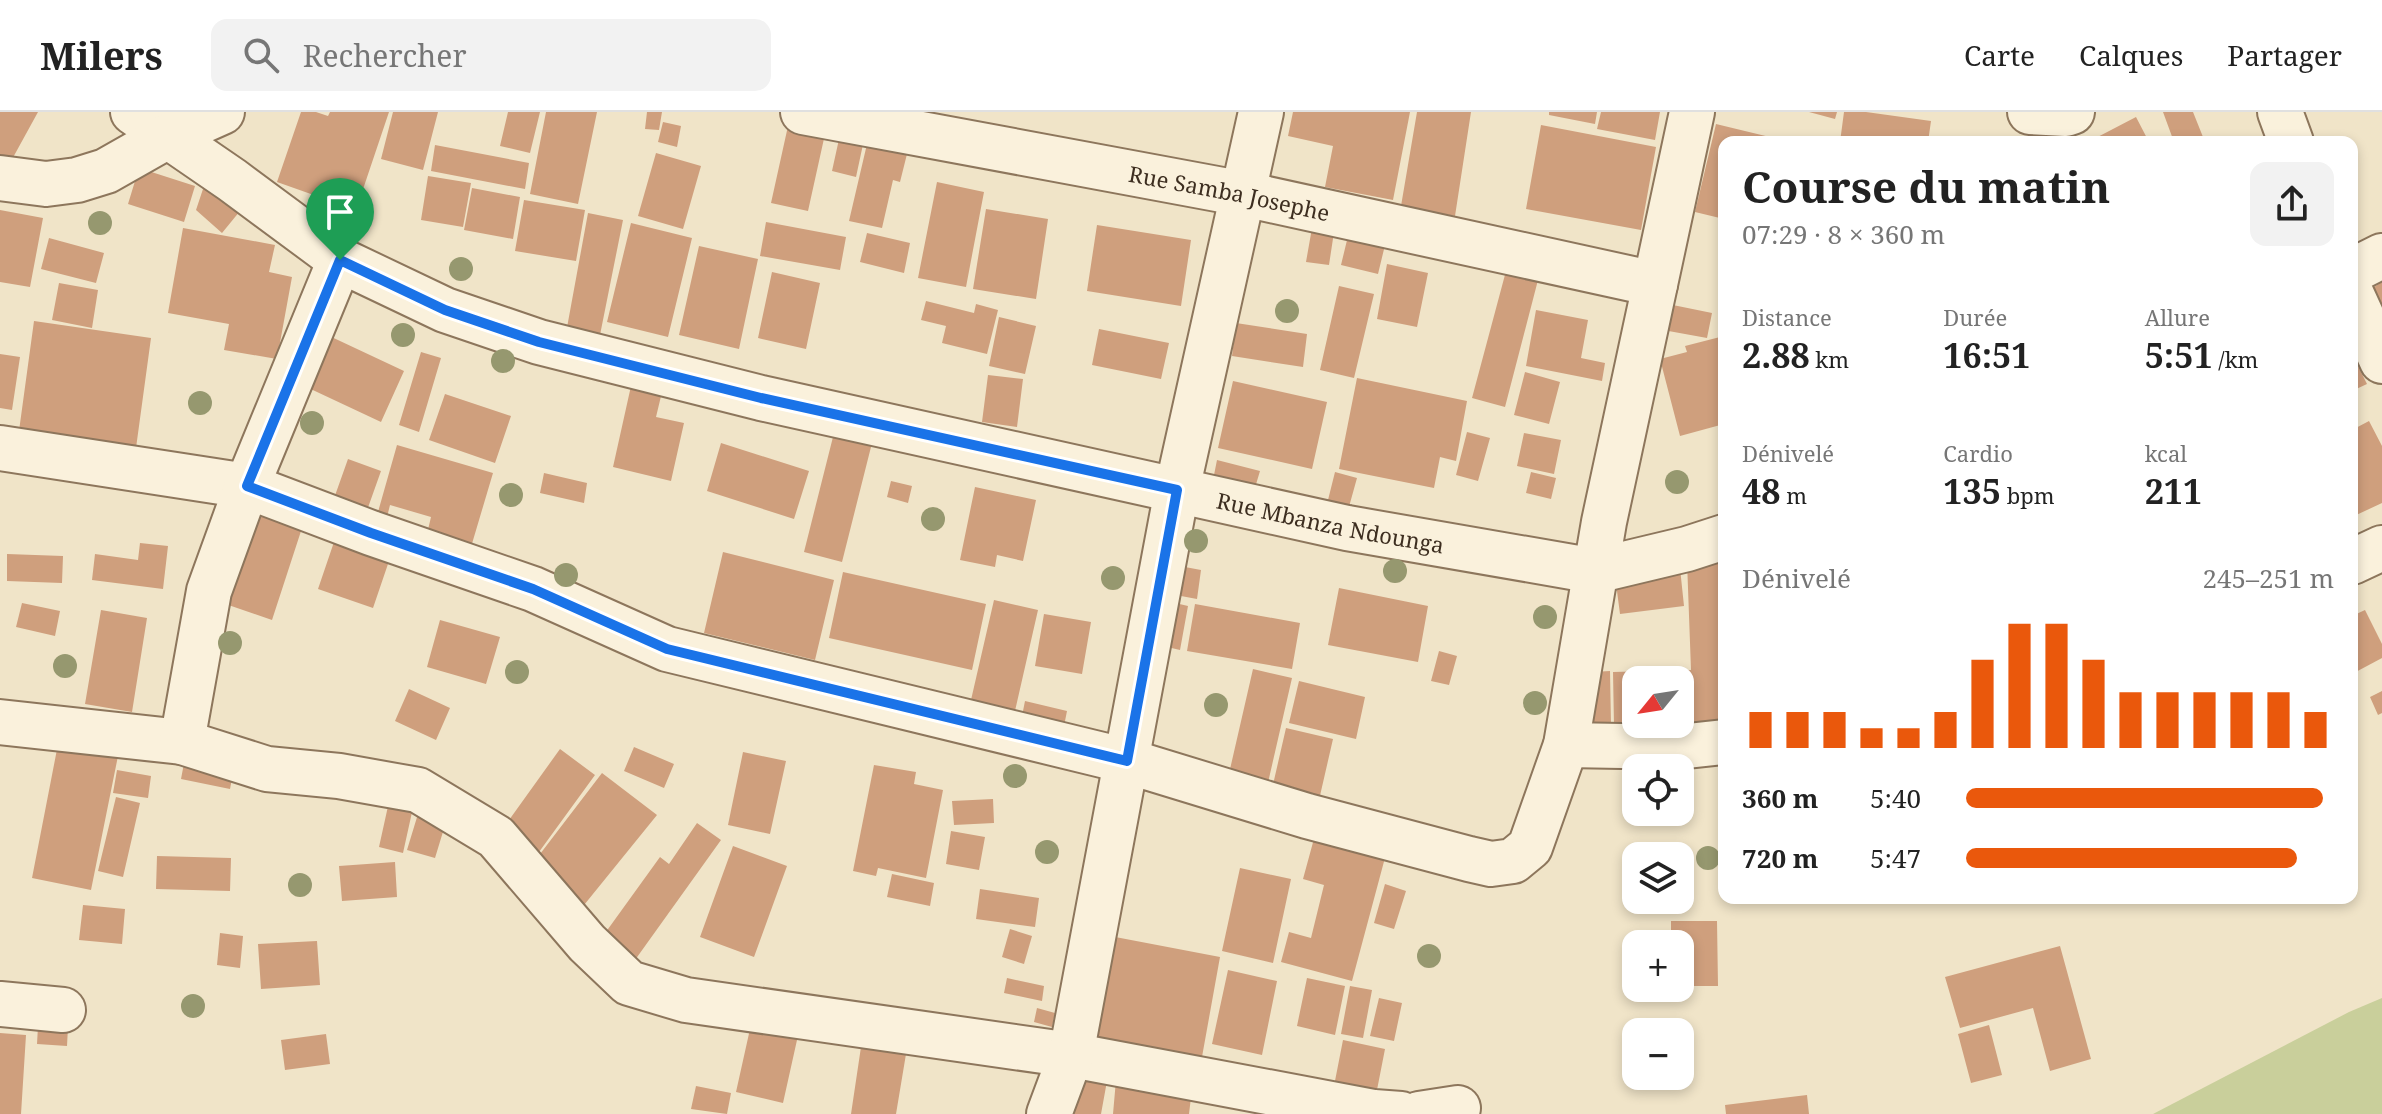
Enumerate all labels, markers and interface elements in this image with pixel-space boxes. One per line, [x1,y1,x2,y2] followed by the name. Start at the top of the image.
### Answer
[211,19,771,91] search box
[40,29,163,81] text: Milers
[239,33,283,77] icon: search
[303,35,467,76] text: Rechercher
[1964,36,2035,74] text: Carte
[2079,36,2183,74] text: Calques
[2227,36,2342,74] text: Partager
[1742,156,2110,216] text: Course du matin
[1127,158,1333,227] street label: Rue Samba Josephe
[2250,162,2334,246] button: share
[306,178,374,260] pin
[318,190,362,234] icon: arrive
[1742,216,1945,252] text: 07:29 · 8 × 360 m
[1742,302,1832,332] text: Distance
[1943,302,2007,332] text: Durée
[2145,302,2210,332] text: Allure
[1742,332,1810,378] text: 2.88
[1943,332,2031,378] text: 16:51
[2145,332,2213,378] text: 5:51
[1810,344,1849,374] text: km
[2213,344,2258,374] text: /km
[1742,438,1834,468] text: Dénivelé
[1943,438,2013,468] text: Cardio
[2145,438,2187,468] text: kcal
[1742,468,1780,514] text: 48
[1943,468,2001,514] text: 135
[2145,468,2202,514] text: 211
[1780,480,1807,510] text: m
[2001,480,2055,510] text: bpm
[1214,485,1447,560] street label: Rue Mbanza Ndounga
[1742,560,1851,596] text: Dénivelé
[2202,560,2334,596] text: 245–251 m
[1622,666,1694,738] north arrow
[1622,666,1694,1090] map controls
[1622,754,1694,826] button: locate
[1742,780,1818,816] text: 360 m
[1870,780,1921,816] text: 5:40
[1742,840,1818,876] text: 720 m
[1870,840,1921,876] text: 5:47
[1622,842,1694,914] button: layers
[1622,930,1694,1002] button: +
[1622,1018,1694,1090] button: −

